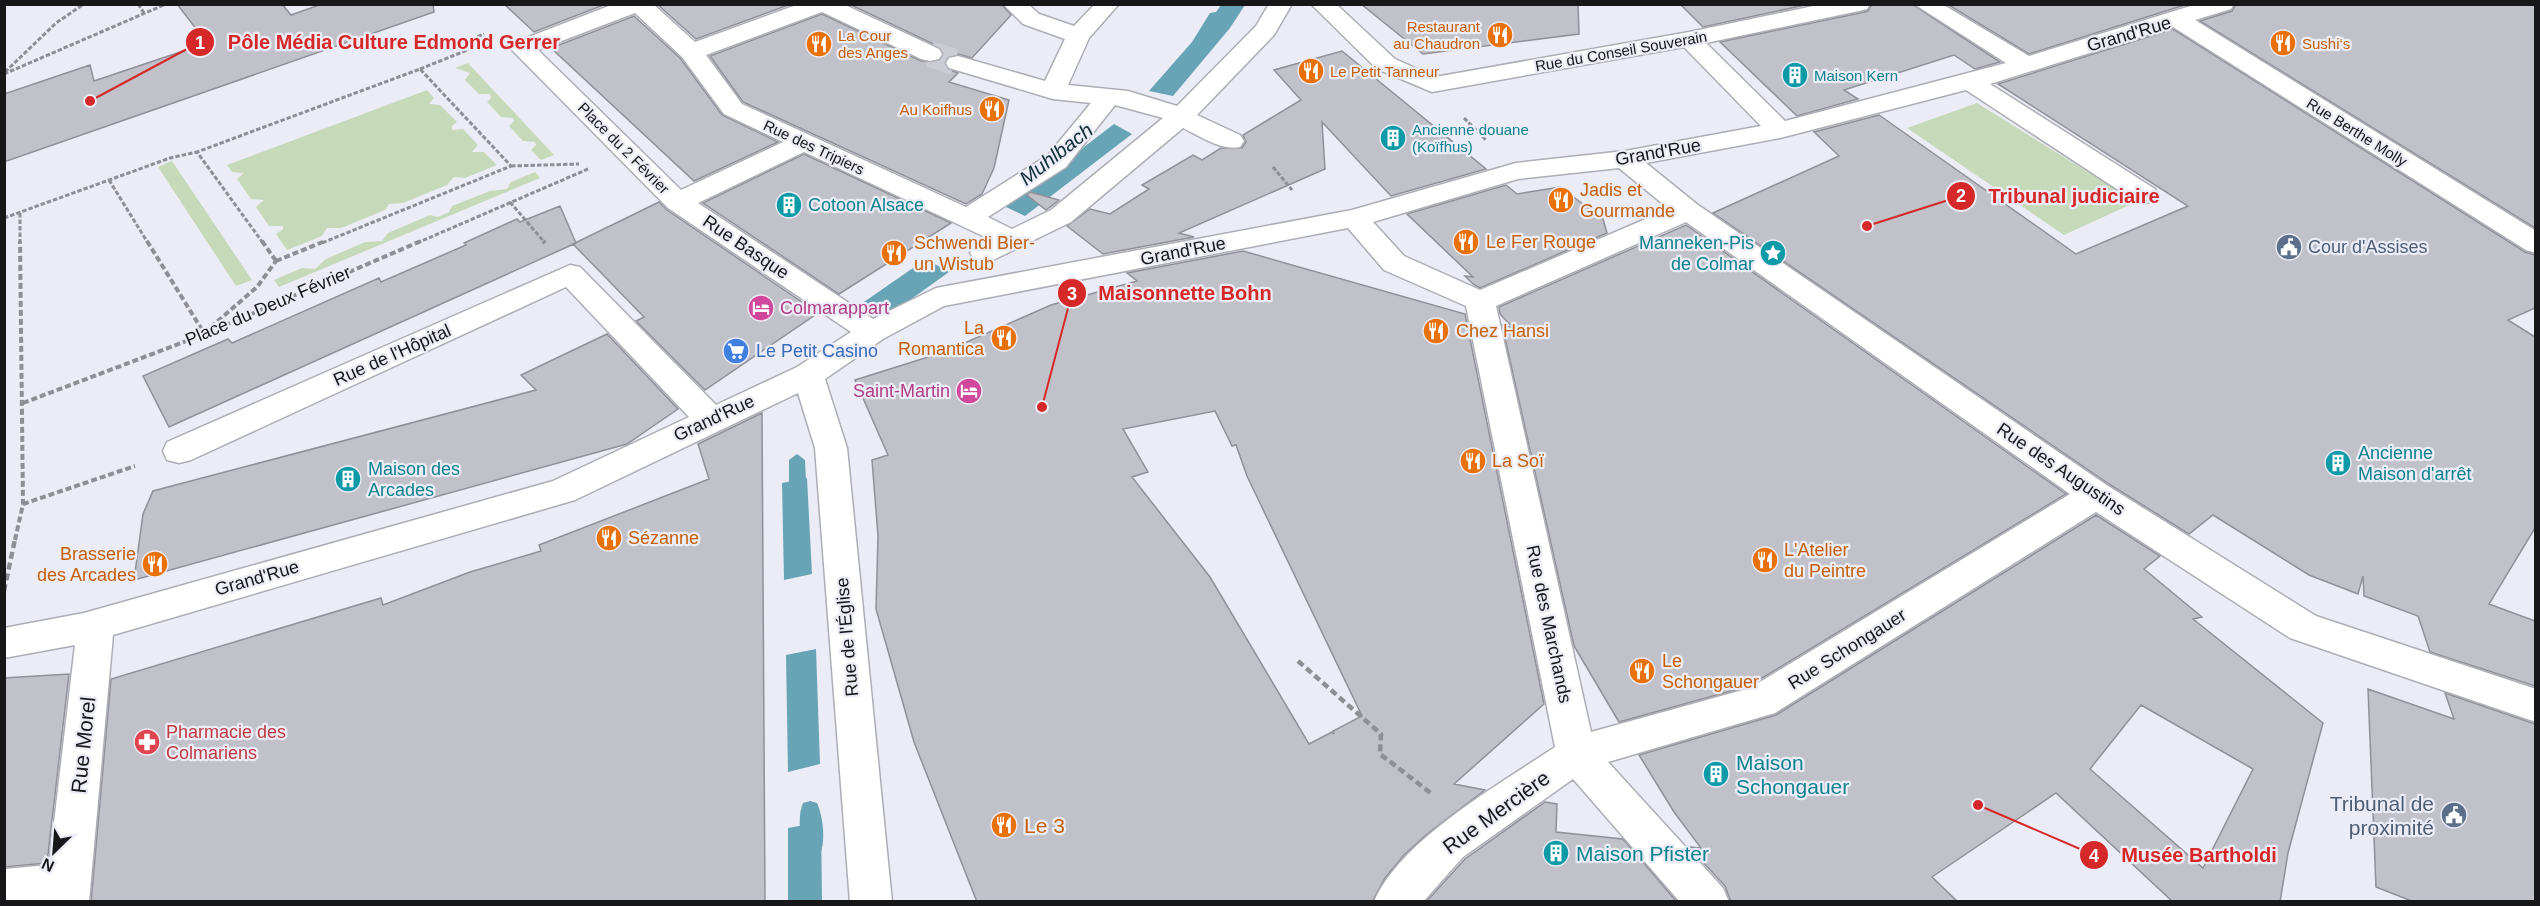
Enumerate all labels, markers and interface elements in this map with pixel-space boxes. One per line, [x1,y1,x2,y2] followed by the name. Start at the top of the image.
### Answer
[2085,12,2173,56] street label: Grand'Rue
[1393,18,1481,52] place label: Restaurant au Chaudron
[1485,20,1515,50] restaurant icon: Restaurant au Chaudron
[185,23,572,61] callout: Pôle Média Culture Edmond Gerrer
[838,27,908,61] place label: La Cour des Anges
[1534,27,1708,75] street label: Rue du Conseil Souverain
[2268,28,2298,58] restaurant icon: Sushi‘s
[804,29,834,59] restaurant icon: La Cour des Anges
[228,31,560,53] text: Pôle Média Culture Edmond Gerrer
[195,33,205,53] text: 1
[2302,35,2350,52] place label: Sushi‘s
[1296,56,1326,86] restaurant icon: Le Petit Tanneur
[1780,60,1810,90] building icon: Maison Kern
[1330,63,1439,80] place label: Le Petit Tanneur
[1814,67,1898,84] place label: Maison Kern
[977,94,1007,124] restaurant icon: Au Koifhus
[2304,94,2411,170] street label: Rue Berthe Molly
[575,99,673,197] street label: Place du 2 Février
[899,101,972,118] place label: Au Koifhus
[761,116,867,178] street label: Rue des Tripiers
[1015,119,1097,189] water label: Muhlbach
[1412,121,1529,155] place label: Ancienne douane (Koïfhus)
[1378,123,1408,153] building icon: Ancienne douane (Koïfhus)
[1614,135,1702,169] street label: Grand'Rue
[1946,177,2172,215] callout: Tribunal judiciaire
[1580,180,1675,221] place label: Jadis et Gourmande
[1546,185,1576,215] restaurant icon: Jadis et Gourmande
[1988,185,2160,207] text: Tribunal judiciaire
[1956,186,1966,206] text: 2
[774,190,804,220] building icon: Cotoon Alsace
[808,195,924,215] place label: Cotoon Alsace
[699,211,793,283] street label: Rue Basque
[1451,227,1481,257] restaurant icon: Le Fer Rouge
[1486,232,1596,252] place label: Le Fer Rouge
[2274,232,2304,262] public building icon: Cour d'Assises
[914,233,1035,274] place label: Schwendi Bier- un Wistub
[1139,233,1227,269] street label: Grand'Rue
[1639,233,1754,274] place label: Manneken-Pis de Colmar
[2308,237,2427,257] place label: Cour d'Assises
[879,238,909,268] restaurant icon: Schwendi Bier- un Wistub
[1758,238,1788,268] place icon: Manneken-Pis de Colmar
[182,262,354,350] street label: Place du Deux Février
[1057,274,1284,312] callout: Maisonnette Bohn
[1098,282,1272,304] text: Maisonnette Bohn
[1067,284,1077,304] text: 3
[746,293,776,323] hotel icon: Colmarappart
[780,298,889,318] place label: Colmarappart
[1421,316,1451,346] restaurant icon: Chez Hansi
[898,318,985,359] place label: La Romantica
[330,320,454,390] street label: Rue de l'Hôpital
[1456,321,1549,341] place label: Chez Hansi
[989,323,1019,353] restaurant icon: La Romantica
[721,336,751,366] supermarket icon: Le Petit Casino
[756,341,878,361] place label: Le Petit Casino
[954,376,984,406] hotel icon: Saint-Martin
[853,381,950,401] place label: Saint-Martin
[671,391,757,445] street label: Grand'Rue
[1993,419,2129,519] street label: Rue des Augustins
[2358,443,2471,484] place label: Ancienne Maison d'arrêt
[1458,446,1488,476] restaurant icon: La Soï
[2323,448,2353,478] building icon: Ancienne Maison d'arrêt
[1492,451,1544,471] place label: La Soï
[368,459,460,500] place label: Maison des Arcades
[333,464,363,494] building icon: Maison des Arcades
[594,523,624,553] restaurant icon: Sézanne
[628,528,699,548] place label: Sézanne
[1784,540,1866,581] place label: L'Atelier du Peintre
[1522,543,1576,705] street label: Rue des Marchands
[37,544,136,585] place label: Brasserie des Arcades
[1750,545,1780,575] restaurant icon: L'Atelier du Peintre
[140,549,170,579] restaurant icon: Brasserie des Arcades
[213,556,301,600] street label: Grand'Rue
[832,577,862,697] street label: Rue de l'Église
[1784,605,1910,693] street label: Rue Schongauer
[1662,651,1759,692] place label: Le Schongauer
[1627,656,1657,686] restaurant icon: Le Schongauer
[66,696,100,794] street label: Rue Morel
[166,722,286,763] place label: Pharmacie des Colmariens
[132,727,162,757] pharmacy icon: Pharmacie des Colmariens
[1736,751,1849,798] place label: Maison Schongauer
[1701,759,1731,789] building icon: Maison Schongauer
[1438,766,1554,858] street label: Rue Mercière
[2330,792,2434,839] place label: Tribunal de proximité
[2439,800,2469,830] public building icon: Tribunal de proximité
[989,810,1019,840] restaurant icon: Le 3
[1024,814,1065,837] place label: Le 3
[24,822,84,882] north arrow
[2079,836,2289,874] callout: Musée Bartholdi
[1541,838,1571,868] building icon: Maison Pfister
[1576,842,1709,865] place label: Maison Pfister
[2121,844,2277,866] text: Musée Bartholdi
[2089,846,2099,866] text: 4
[39,855,57,875] text: N

